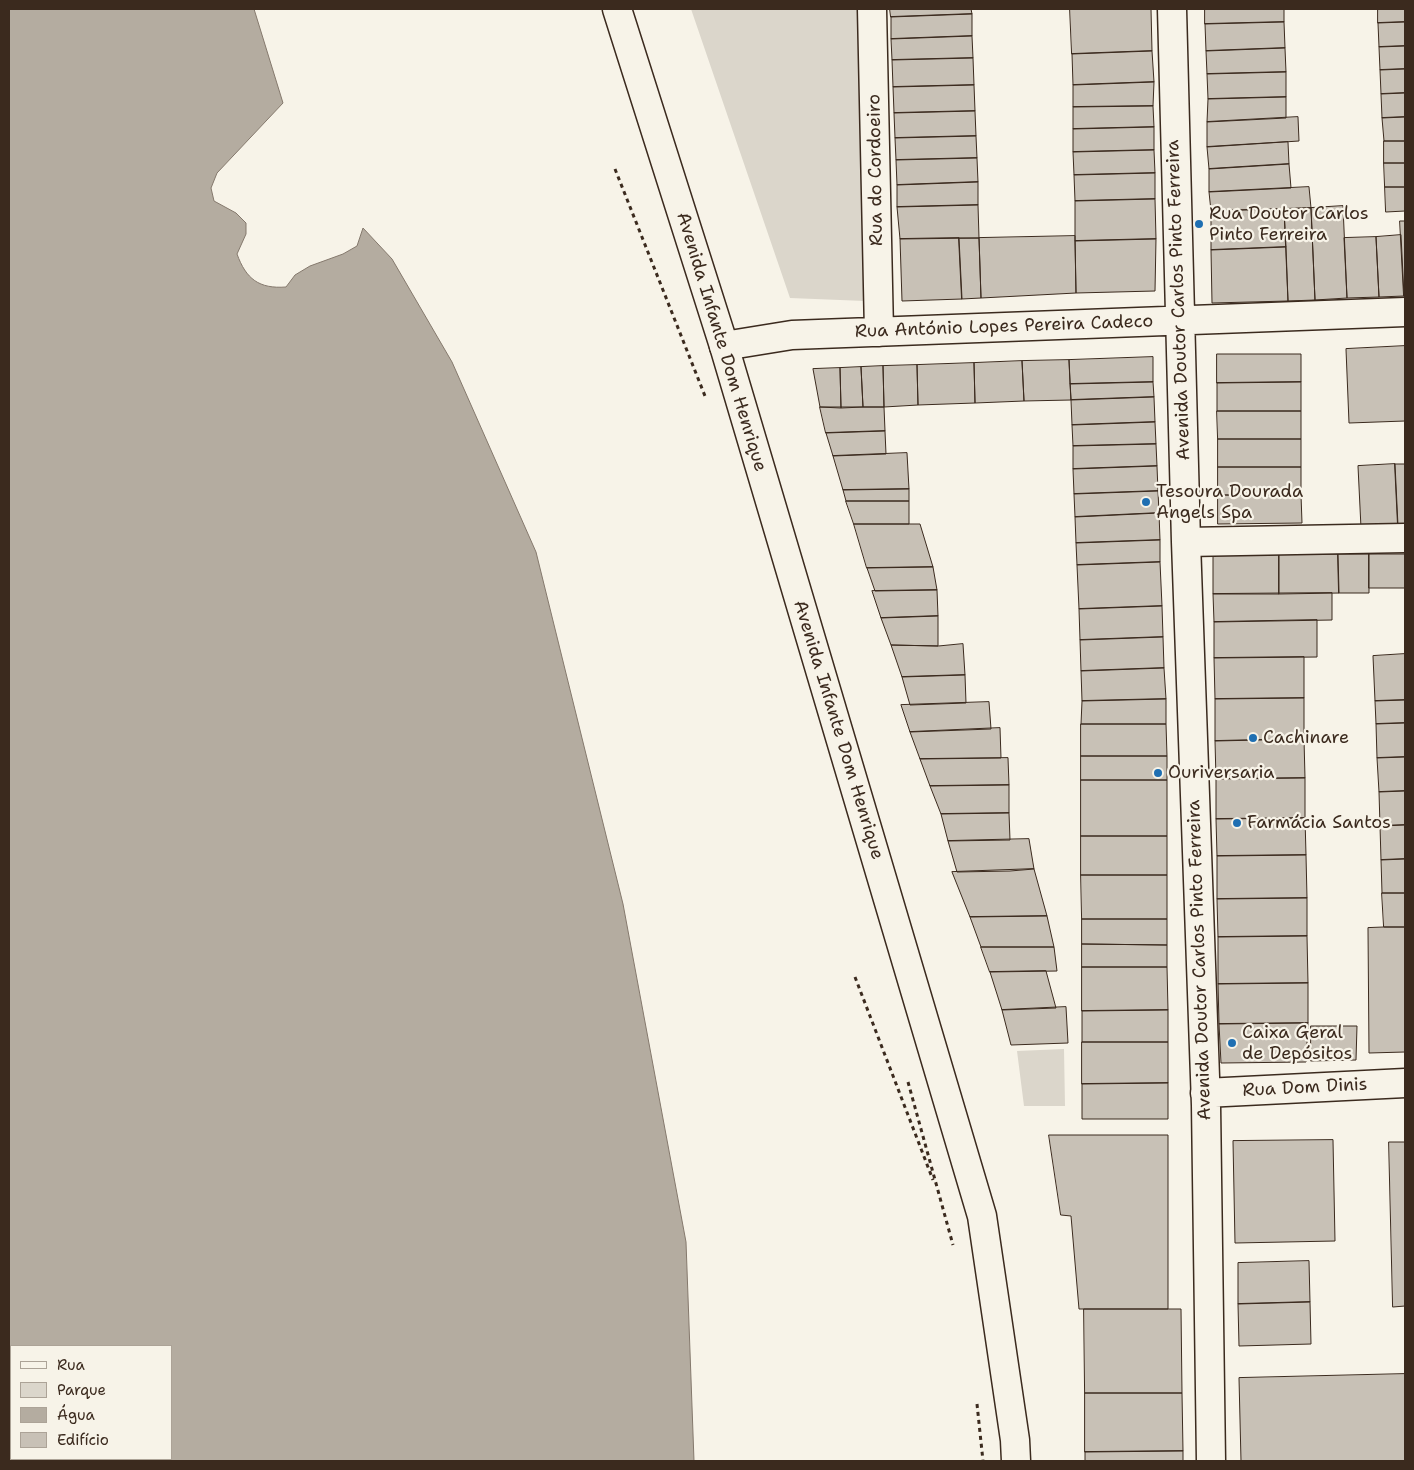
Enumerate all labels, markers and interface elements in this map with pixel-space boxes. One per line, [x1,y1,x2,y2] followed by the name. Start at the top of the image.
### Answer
[864,94,888,246] street label: Rua do Cordoeiro
[1163,139,1195,461] street label: Avenida Doutor Carlos Pinto Ferreira
[1209,203,1369,245] place label: Rua Doutor Carlos Pinto Ferreira
[671,210,771,474] street label: Avenida Infante Dom Henrique
[1193,218,1205,230] marker: Rua Doutor Carlos Pinto Ferreira
[854,311,1154,343] street label: Rua António Lopes Pereira Cadeco
[1156,481,1303,524] place label: Tesoura Dourada Angels Spa
[1140,496,1152,508] marker: Tesoura Dourada Angels Spa
[788,598,888,862] street label: Avenida Infante Dom Henrique
[1263,727,1349,749] place label: Cachinare
[1247,732,1259,744] marker: Cachinare
[1168,762,1275,784] place label: Ouriversaria
[1152,767,1164,779] marker: Ouriversaria
[1184,799,1216,1121] street label: Avenida Doutor Carlos Pinto Ferreira
[1247,812,1391,834] place label: Farmácia Santos
[1231,817,1243,829] marker: Farmácia Santos
[1242,1022,1352,1064] place label: Caixa Geral de Depósitos
[1226,1037,1238,1049] marker: Caixa Geral de Depósitos
[1242,1074,1368,1102] street label: Rua Dom Dinis
[10,1345,172,1460] legend
[57,1355,85,1375] text: Rua
[57,1380,106,1400] text: Parque
[57,1405,95,1425] text: Água
[57,1430,109,1450] text: Edifício

